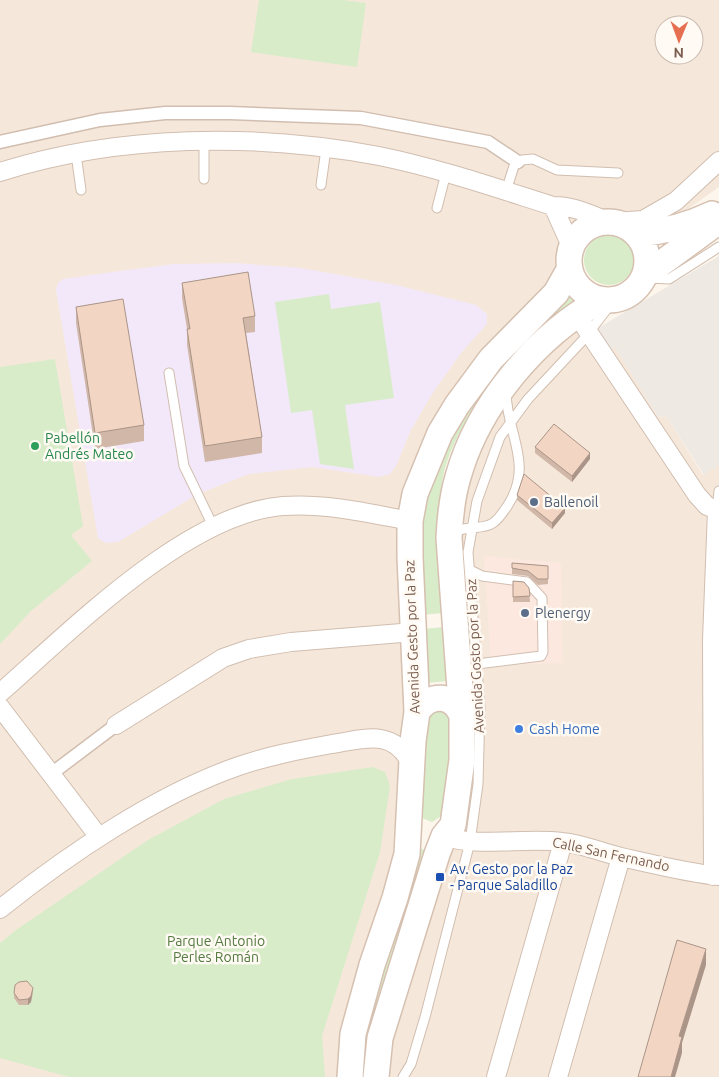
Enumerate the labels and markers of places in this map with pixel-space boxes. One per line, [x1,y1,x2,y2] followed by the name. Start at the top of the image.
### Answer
[45,430,133,462] place label: Pabellón Andrés Mateo
[29,440,41,452] marker: Pabellón Andrés Mateo
[544,494,599,510] place label: Ballenoil
[528,496,540,508] marker: Ballenoil
[535,605,591,621] place label: Plenergy
[519,607,531,619] marker: Plenergy
[529,721,600,737] place label: Cash Home
[513,723,525,735] marker: Cash Home
[450,861,573,893] place label: Av. Gesto por la Paz - Parque Saladillo
[434,871,446,883] marker: Av. Gesto por la Paz - Parque Saladillo

